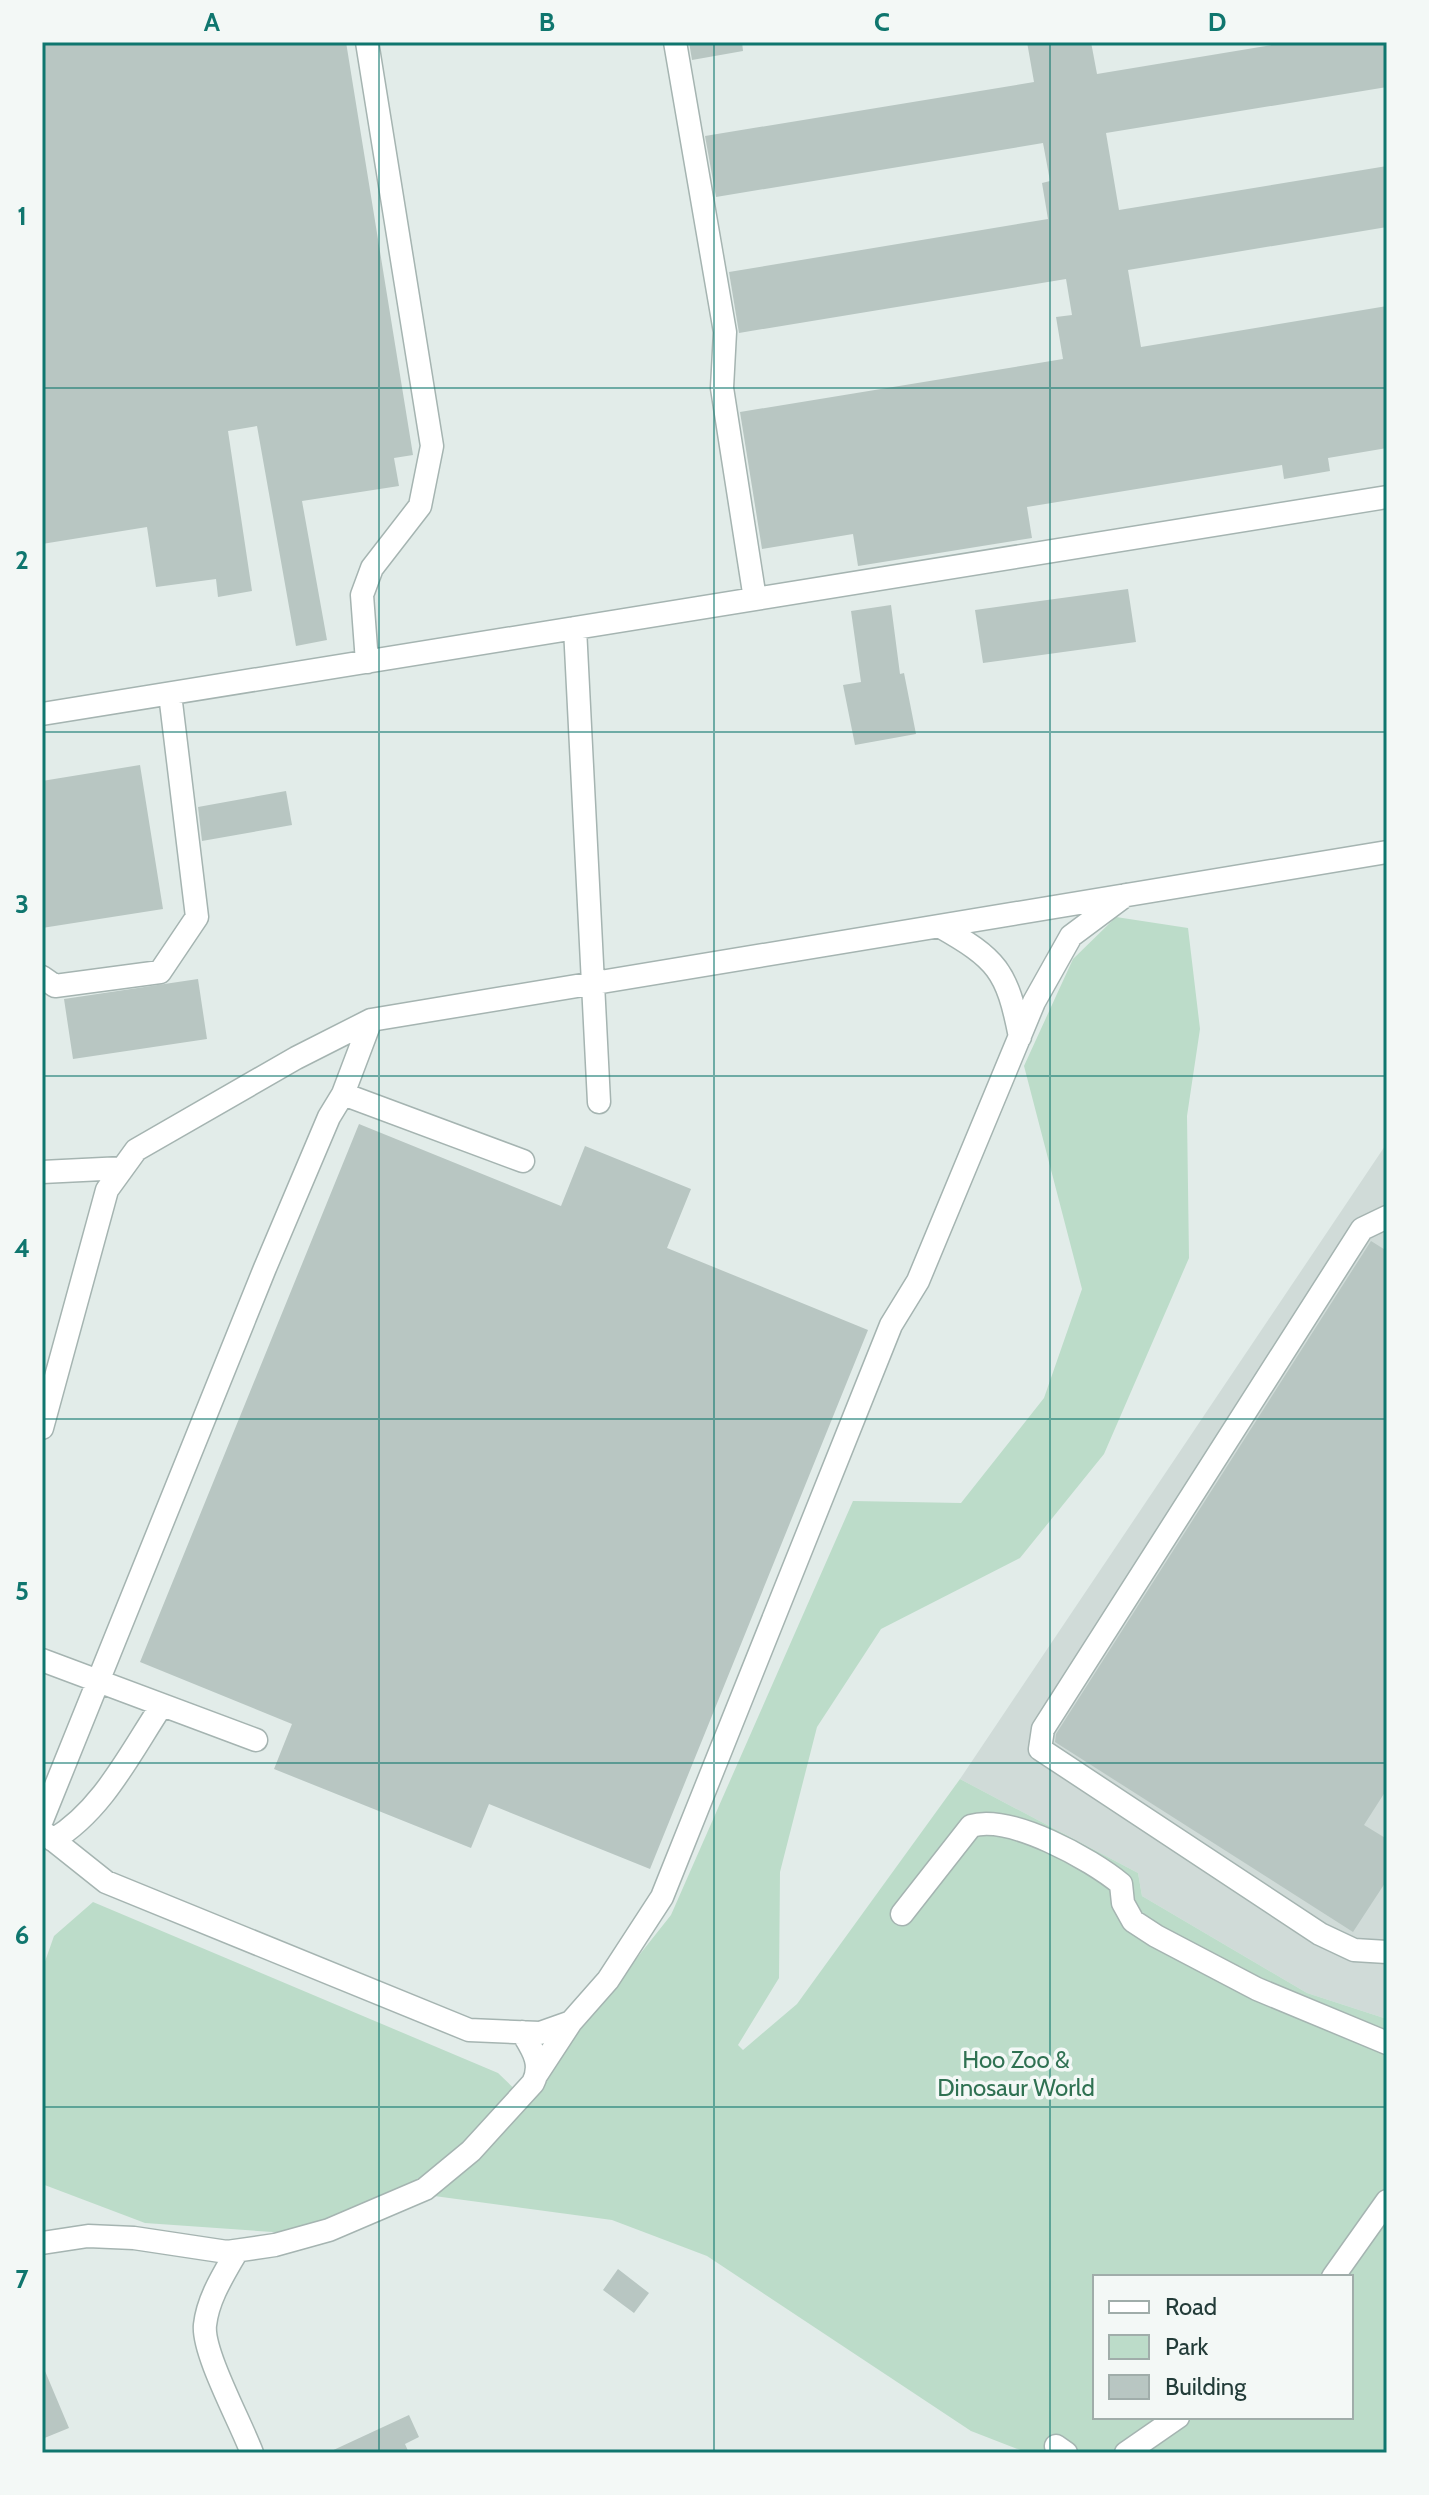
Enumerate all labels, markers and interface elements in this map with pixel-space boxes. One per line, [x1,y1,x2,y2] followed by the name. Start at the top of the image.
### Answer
[204,6,221,38] text: A
[539,6,555,38] text: B
[874,6,890,38] text: C
[1208,6,1226,38] text: D
[17,200,27,232] text: 1
[15,544,29,576] text: 2
[15,888,29,920] text: 3
[14,1232,30,1264] text: 4
[15,1575,29,1607] text: 5
[15,1919,29,1951] text: 6
[937,2045,1095,2102] park label: Hoo Zoo & Dinosaur World
[15,2263,29,2295] text: 7
[1093,2275,1353,2419] legend
[1165,2292,1217,2321] text: Road
[1165,2332,1208,2361] text: Park
[1165,2372,1247,2401] text: Building

